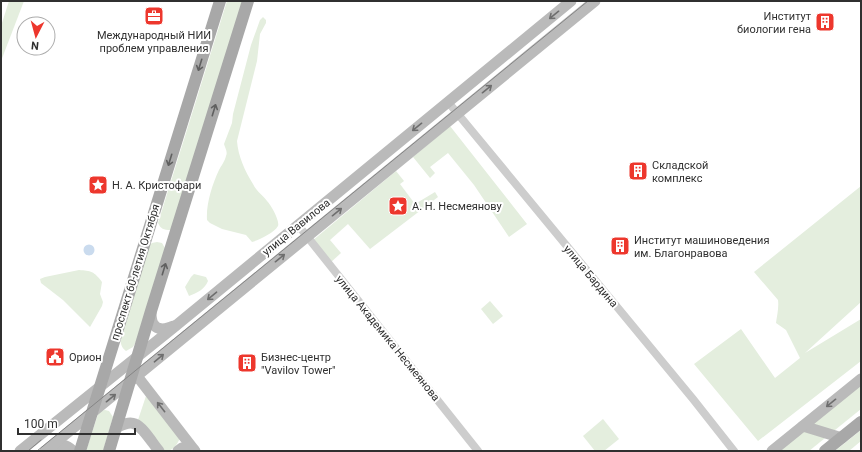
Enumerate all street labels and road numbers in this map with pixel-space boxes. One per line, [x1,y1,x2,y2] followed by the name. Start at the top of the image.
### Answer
[260,196,333,259] street label: улица Вавилова
[109,202,162,342] street label: проспект 60-летия Октября
[561,243,620,310] street label: улица Бардина
[333,273,442,404] street label: улица Академика Несмеянова

